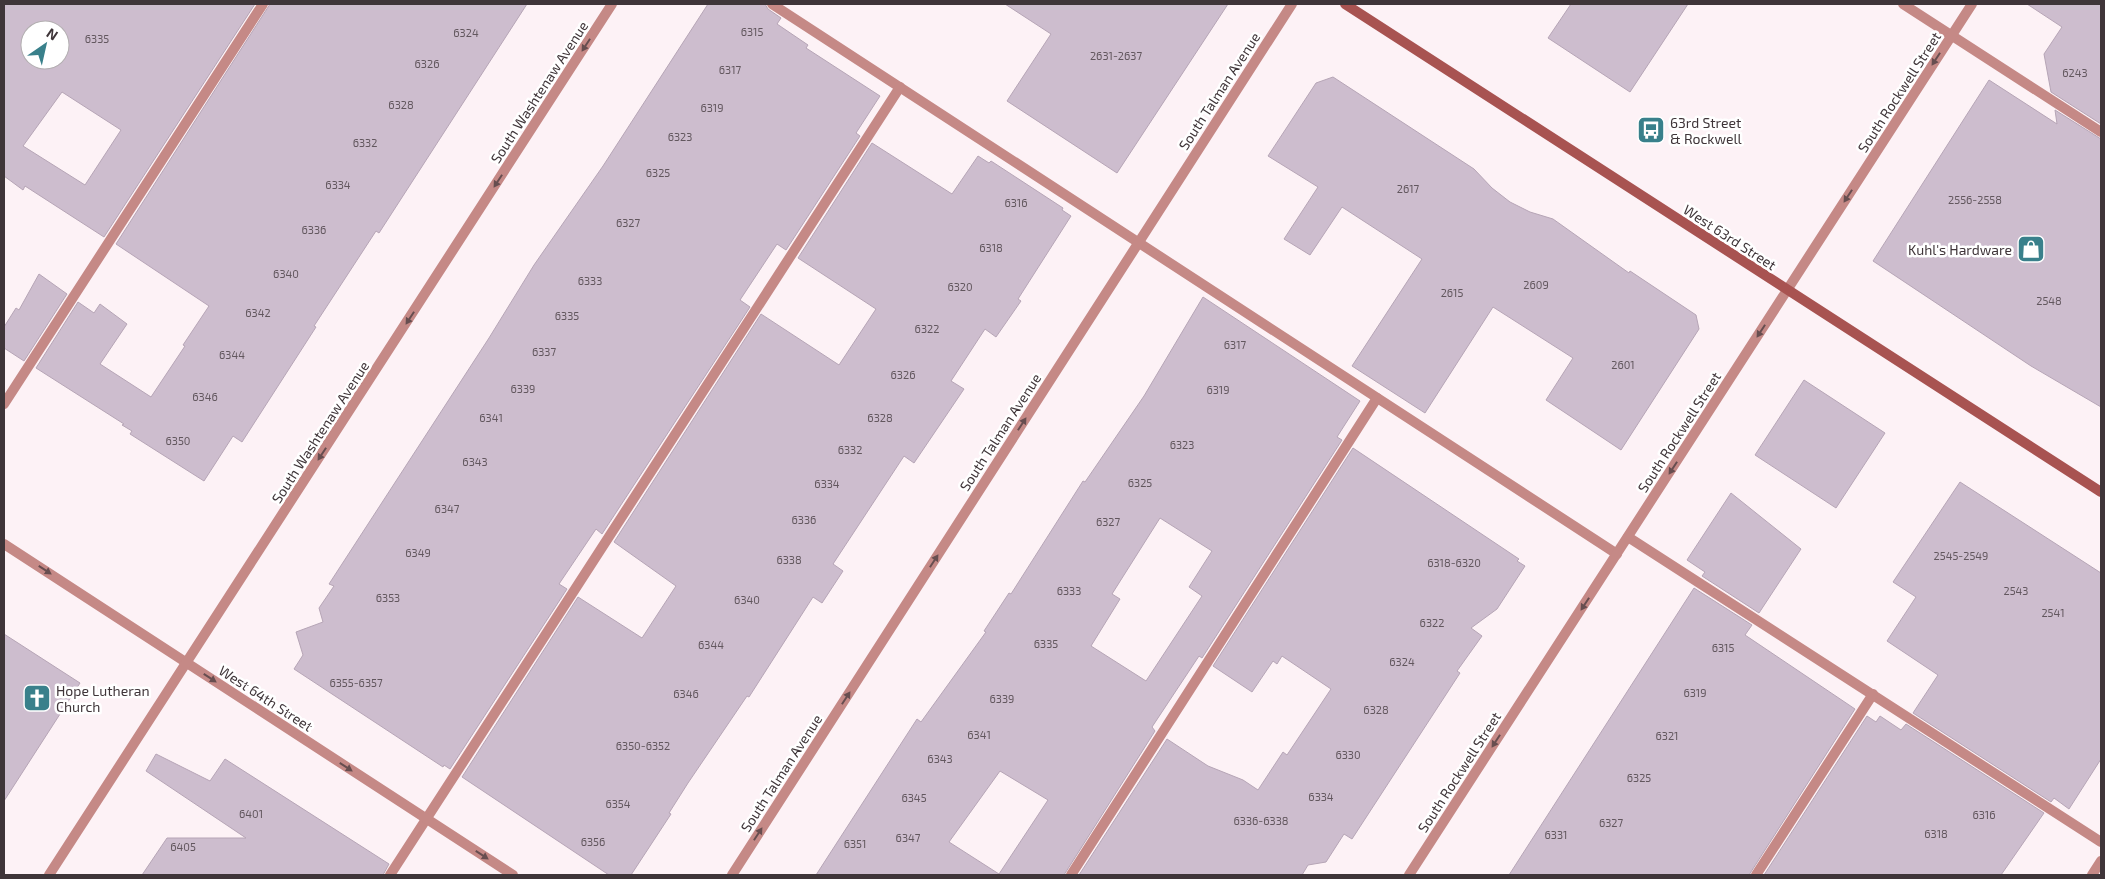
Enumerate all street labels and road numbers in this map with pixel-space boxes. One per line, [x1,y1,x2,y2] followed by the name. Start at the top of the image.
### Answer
[487,18,591,166] street label: South Washtenaw Avenue
[1175,29,1263,153] street label: South Talman Avenue
[1854,29,1944,155] street label: South Rockwell Street
[1680,201,1780,273] street label: West 63rd Street
[268,358,372,506] street label: South Washtenaw Avenue
[1634,369,1724,495] street label: South Rockwell Street
[956,370,1044,494] street label: South Talman Avenue
[216,661,316,735] street label: West 64th Street
[1414,709,1504,835] street label: South Rockwell Street
[737,711,825,835] street label: South Talman Avenue

